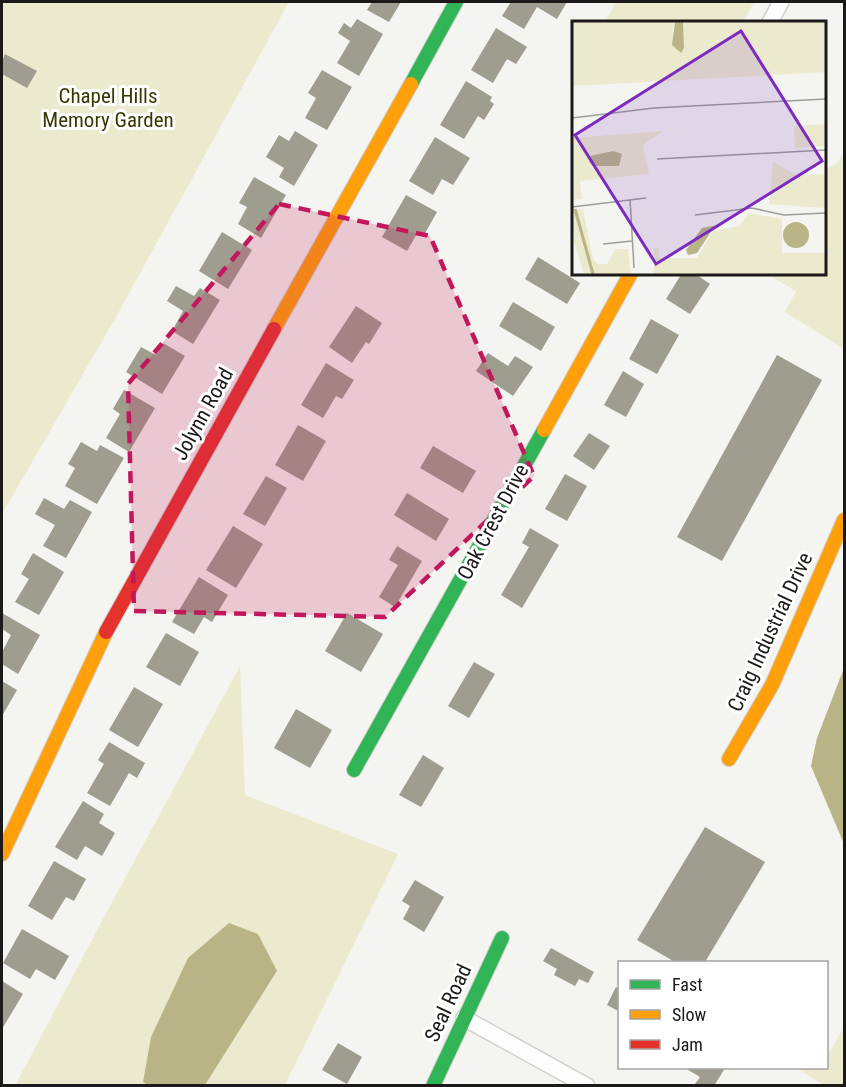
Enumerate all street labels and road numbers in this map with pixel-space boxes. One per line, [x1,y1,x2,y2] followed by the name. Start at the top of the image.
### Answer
[168,364,238,464] street label: Jolynn Road
[452,460,534,584] street label: Oak Crest Drive
[723,549,817,715] street label: Craig Industrial Drive
[420,960,476,1046] street label: Seal Road

